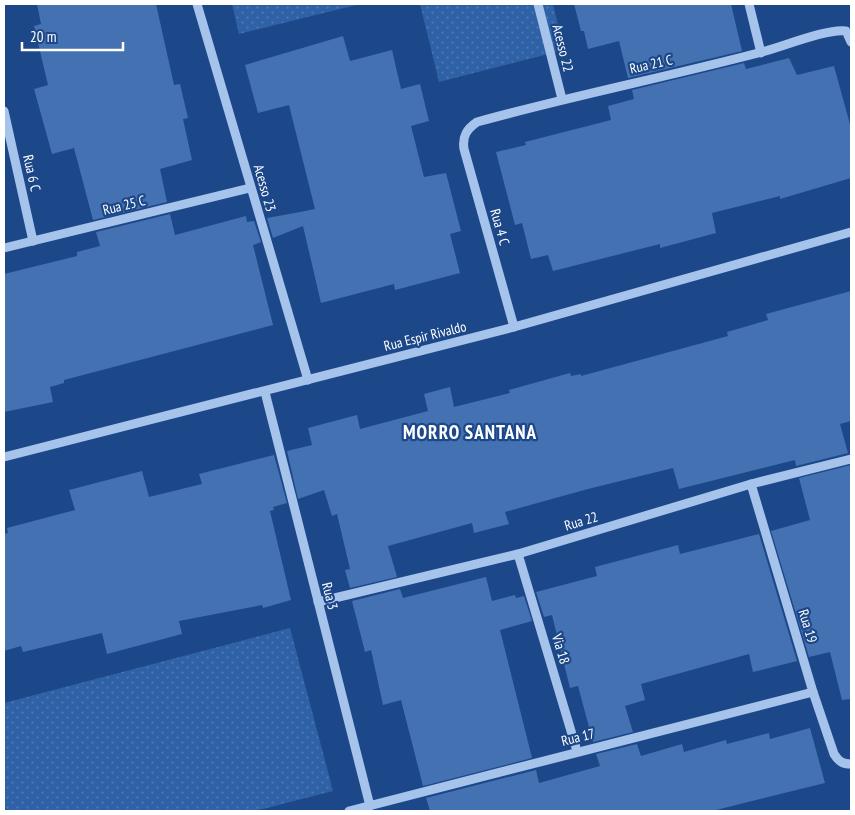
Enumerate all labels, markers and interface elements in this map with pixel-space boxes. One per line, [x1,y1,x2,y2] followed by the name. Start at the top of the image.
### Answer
[22,20,124,52] scale bar
[548,22,578,74] street label: Acesso 22
[30,27,56,46] text: 20 m
[628,50,675,78] street label: Rua 21 C
[19,153,45,194] street label: Rua 6 C
[250,162,280,214] street label: Acesso 23
[101,191,148,219] street label: Rua 25 C
[486,207,514,248] street label: Rua 4 C
[382,317,468,355] street label: Rua Espir Rivaldo
[403,420,537,444] district label: MORRO SANTANA
[562,507,600,535] street label: Rua 22
[318,580,342,612] street label: Rua 3
[794,607,822,645] street label: Rua 19
[548,631,574,666] street label: Via 18
[559,724,597,750] street label: Rua 17

